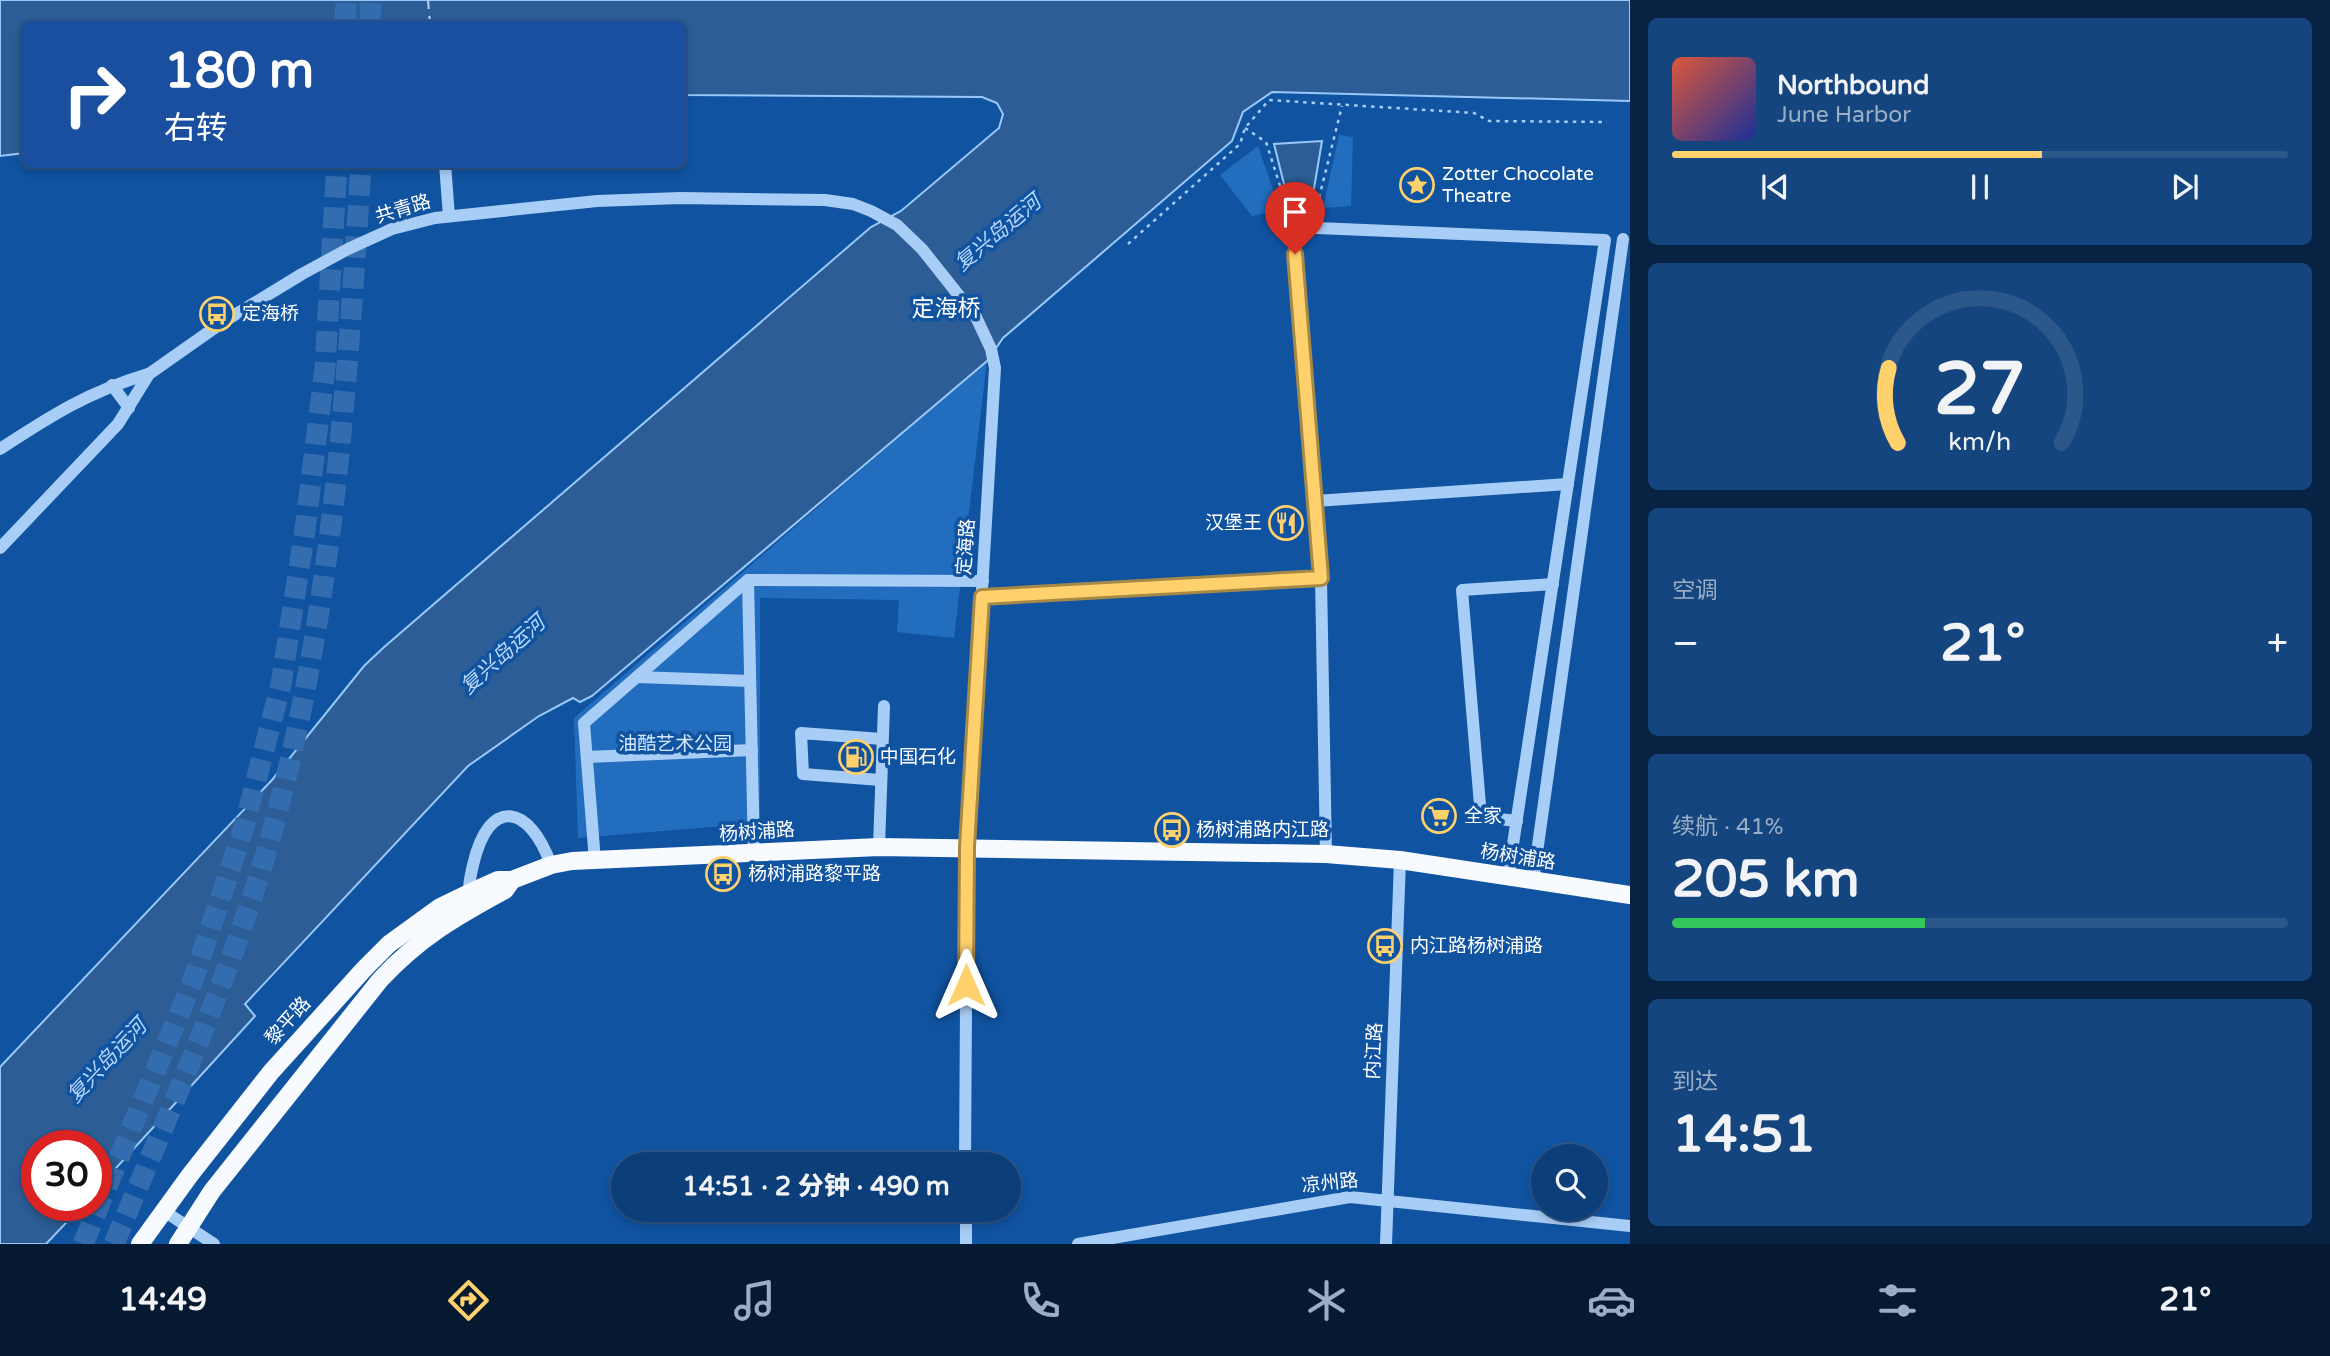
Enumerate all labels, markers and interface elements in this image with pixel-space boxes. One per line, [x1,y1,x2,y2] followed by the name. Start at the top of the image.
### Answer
[164,42,314,101] text: 180 m
[49,49,140,140] icon: right
[1777,70,1929,101] text: Northbound
[1777,101,1911,129] text: June Harbor
[164,110,228,148] text: 右转
[1442,163,1594,207] place label: Zotter Chocolate Theatre
[1398,166,1436,204] place icon: Zotter Chocolate Theatre
[1756,168,1794,206] icon: previous
[1961,168,1999,206] icon: pause
[2166,168,2204,206] icon: next
[1265,182,1325,254] pin
[950,187,1049,276] water label: 复兴岛运河
[373,190,433,228] street label: 共青路
[1276,193,1314,231] icon: arrive
[198,295,236,333] bus stop icon: 定海桥
[912,295,981,323] district label: 定海桥
[242,303,299,325] place label: 定海桥
[1934,346,2026,434] text: 27
[1949,427,2011,457] text: km/h
[1267,504,1305,542] restaurant icon: 汉堡王
[1205,512,1262,534] place label: 汉堡王
[953,518,979,576] street label: 定海路
[1672,577,1718,605] text: 空调
[456,608,553,699] water label: 复兴岛运河
[1940,612,2025,675] text: 21°
[1672,621,1699,667] text: −
[2267,621,2288,667] text: +
[618,733,732,755] park label: 油酷艺术公园
[837,738,875,776] fuel station icon: 中国石化
[880,746,956,768] place label: 中国石化
[1420,797,1458,835] supermarket icon: 全家
[1464,805,1502,827] place label: 全家
[1153,811,1191,849] bus stop icon: 杨树浦路内江路
[1672,813,1784,841] text: 续航 · 41%
[718,818,796,846] street label: 杨树浦路
[1196,819,1329,841] place label: 杨树浦路内江路
[1479,840,1557,874] street label: 杨树浦路
[1672,848,1860,911] text: 205 km
[704,855,742,893] bus stop icon: 杨树浦路黎平路
[748,863,881,885] place label: 杨树浦路黎平路
[1366,927,1404,965] bus stop icon: 内江路杨树浦路
[1410,935,1543,957] place label: 内江路杨树浦路
[929,948,1003,1022] position arrow
[261,992,315,1050] street label: 黎平路
[62,1011,155,1108] water label: 复兴岛运河
[1362,1022,1386,1080] street label: 内江路
[1672,1068,1718,1096] text: 到达
[1672,1103,1816,1166] text: 14:51
[21,1130,112,1221] speed limit sign: 30
[1531,1144,1608,1221] map controls
[1531,1144,1608,1221] button: search
[1300,1169,1360,1197] street label: 凉州路
[682,1171,950,1202] text: 14:51 · 2 分钟 · 490 m
[444,1276,493,1325] icon: directions
[730,1276,779,1325] icon: music
[1016,1276,1065,1325] icon: phone
[1302,1276,1351,1325] icon: climate
[1587,1276,1636,1325] icon: car
[1873,1276,1922,1325] icon: filters
[118,1281,207,1319] text: 14:49
[2159,1281,2211,1319] text: 21°

